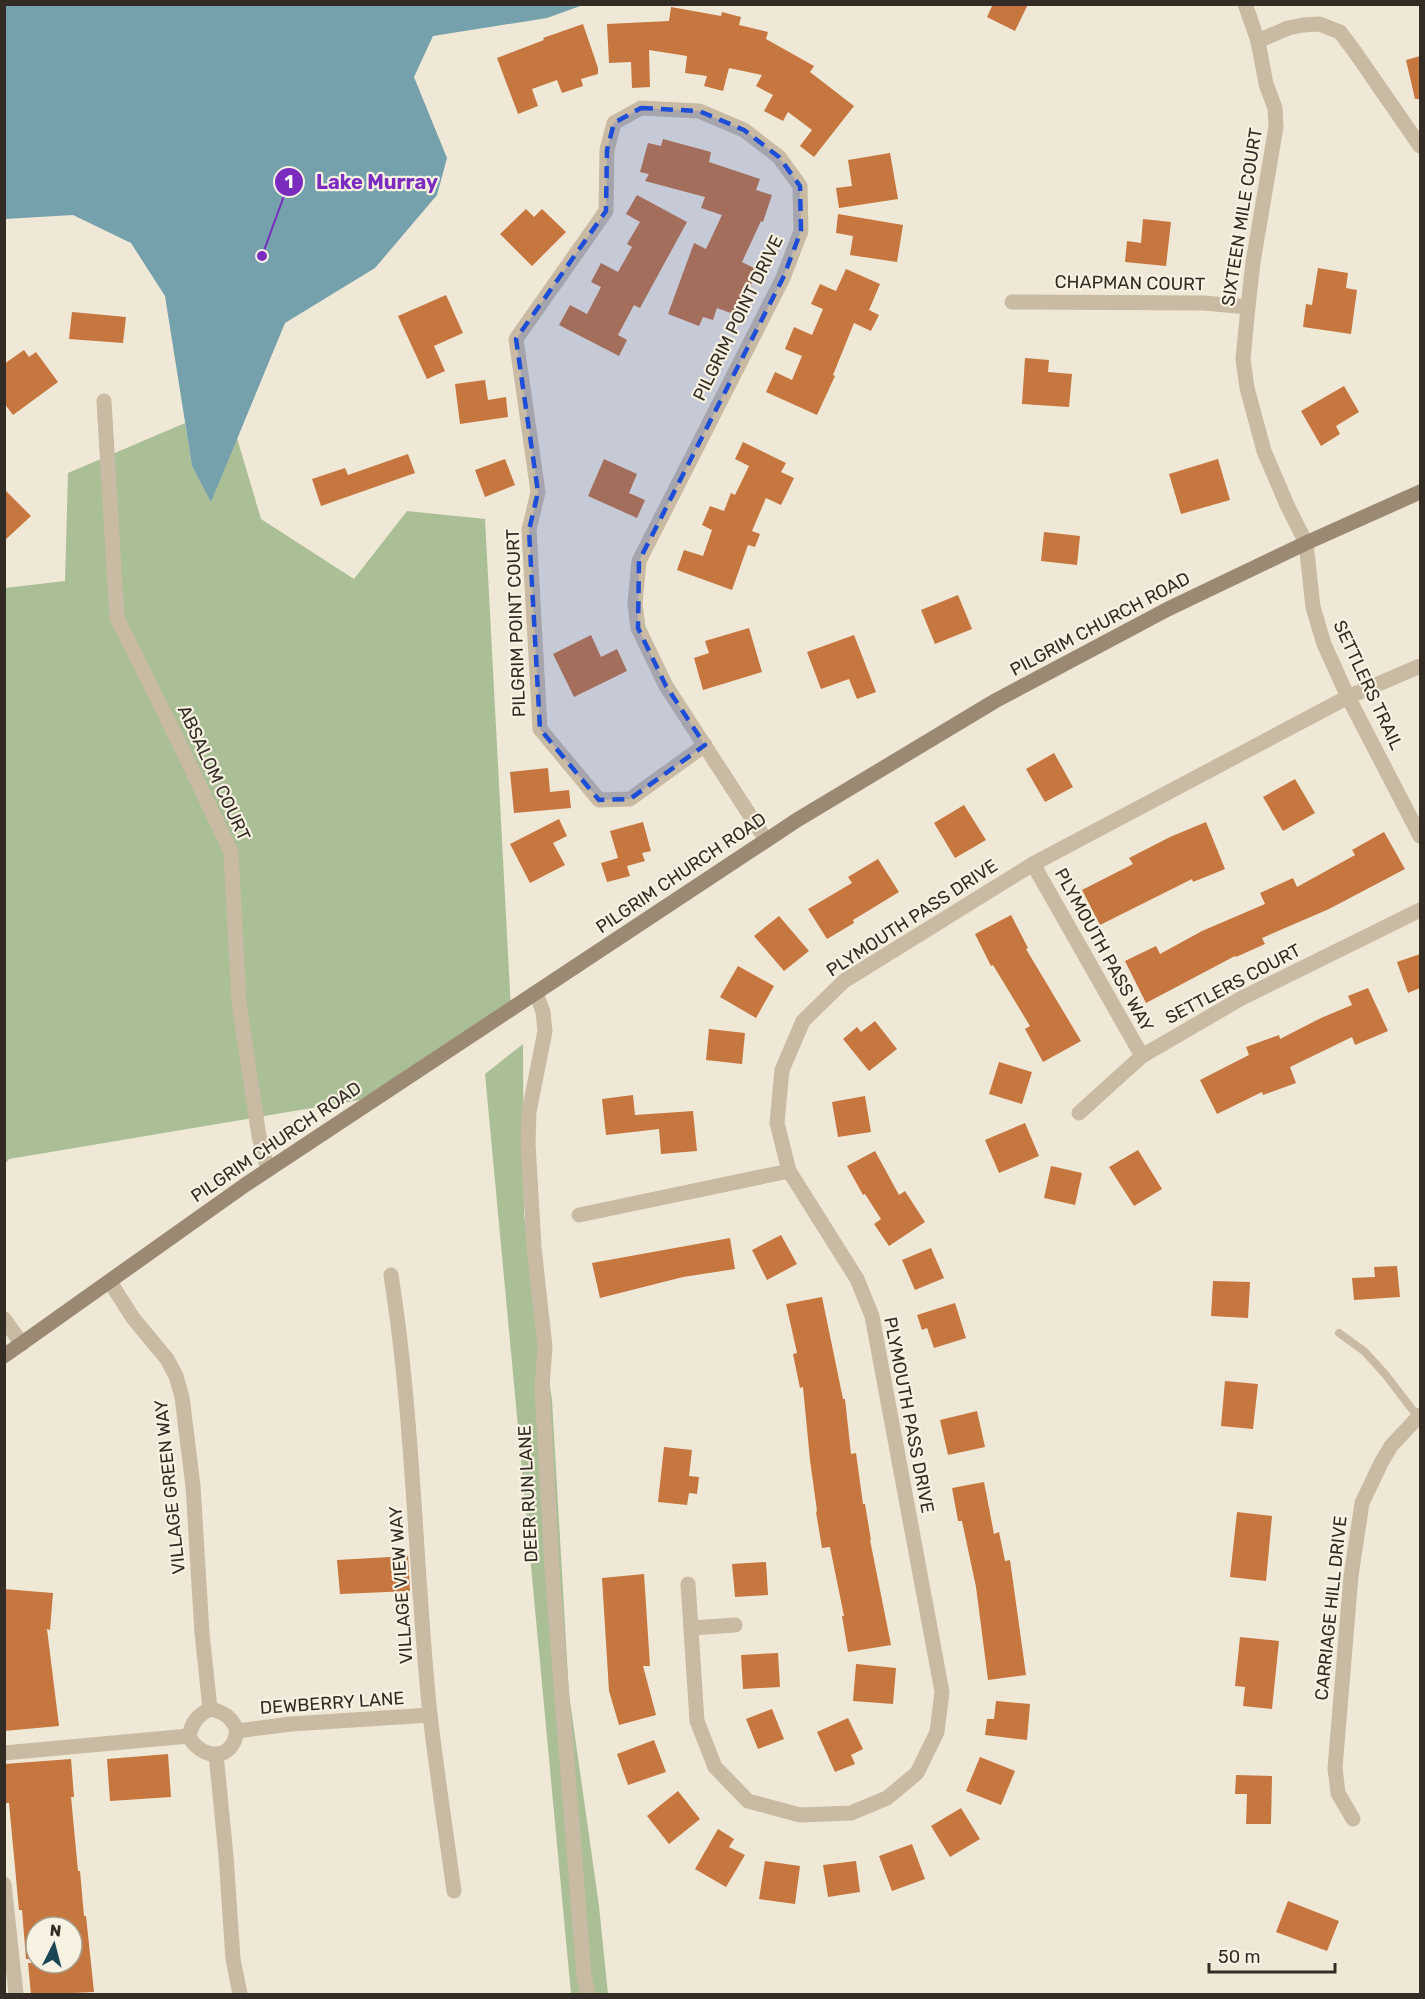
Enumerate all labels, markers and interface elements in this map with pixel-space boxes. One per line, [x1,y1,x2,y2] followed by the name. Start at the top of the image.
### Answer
[1217,126,1267,308] street label: SIXTEEN MILE COURT
[274,163,449,201] callout: Lake Murray
[316,170,438,194] text: Lake Murray
[285,171,293,193] text: 1
[688,232,788,404] street label: PILGRIM POINT DRIVE
[1055,271,1205,295] street label: CHAPMAN COURT
[502,528,530,718] street label: PILGRIM POINT COURT
[1006,567,1194,681] street label: PILGRIM CHURCH ROAD
[1328,617,1408,753] street label: SETTLERS TRAIL
[173,702,255,844] street label: ABSALOM COURT
[592,808,770,938] street label: PILGRIM CHURCH ROAD
[822,854,1002,982] street label: PLYMOUTH PASS DRIVE
[1050,864,1158,1036] street label: PLYMOUTH PASS WAY
[1162,939,1304,1029] street label: SETTLERS COURT
[187,1077,365,1207] street label: PILGRIM CHURCH ROAD
[879,1315,939,1515] street label: PLYMOUTH PASS DRIVE
[150,1398,190,1575] street label: VILLAGE GREEN WAY
[513,1425,543,1563] street label: DEER RUN LANE
[384,1505,417,1665] street label: VILLAGE VIEW WAY
[1310,1515,1352,1701] street label: CARRIAGE HILL DRIVE
[259,1687,405,1719] street label: DEWBERRY LANE
[24,1915,84,1975] north arrow
[49,1921,62,1941] text: N
[1209,1936,1335,1974] scale bar
[1218,1946,1261,1968] text: 50 m

